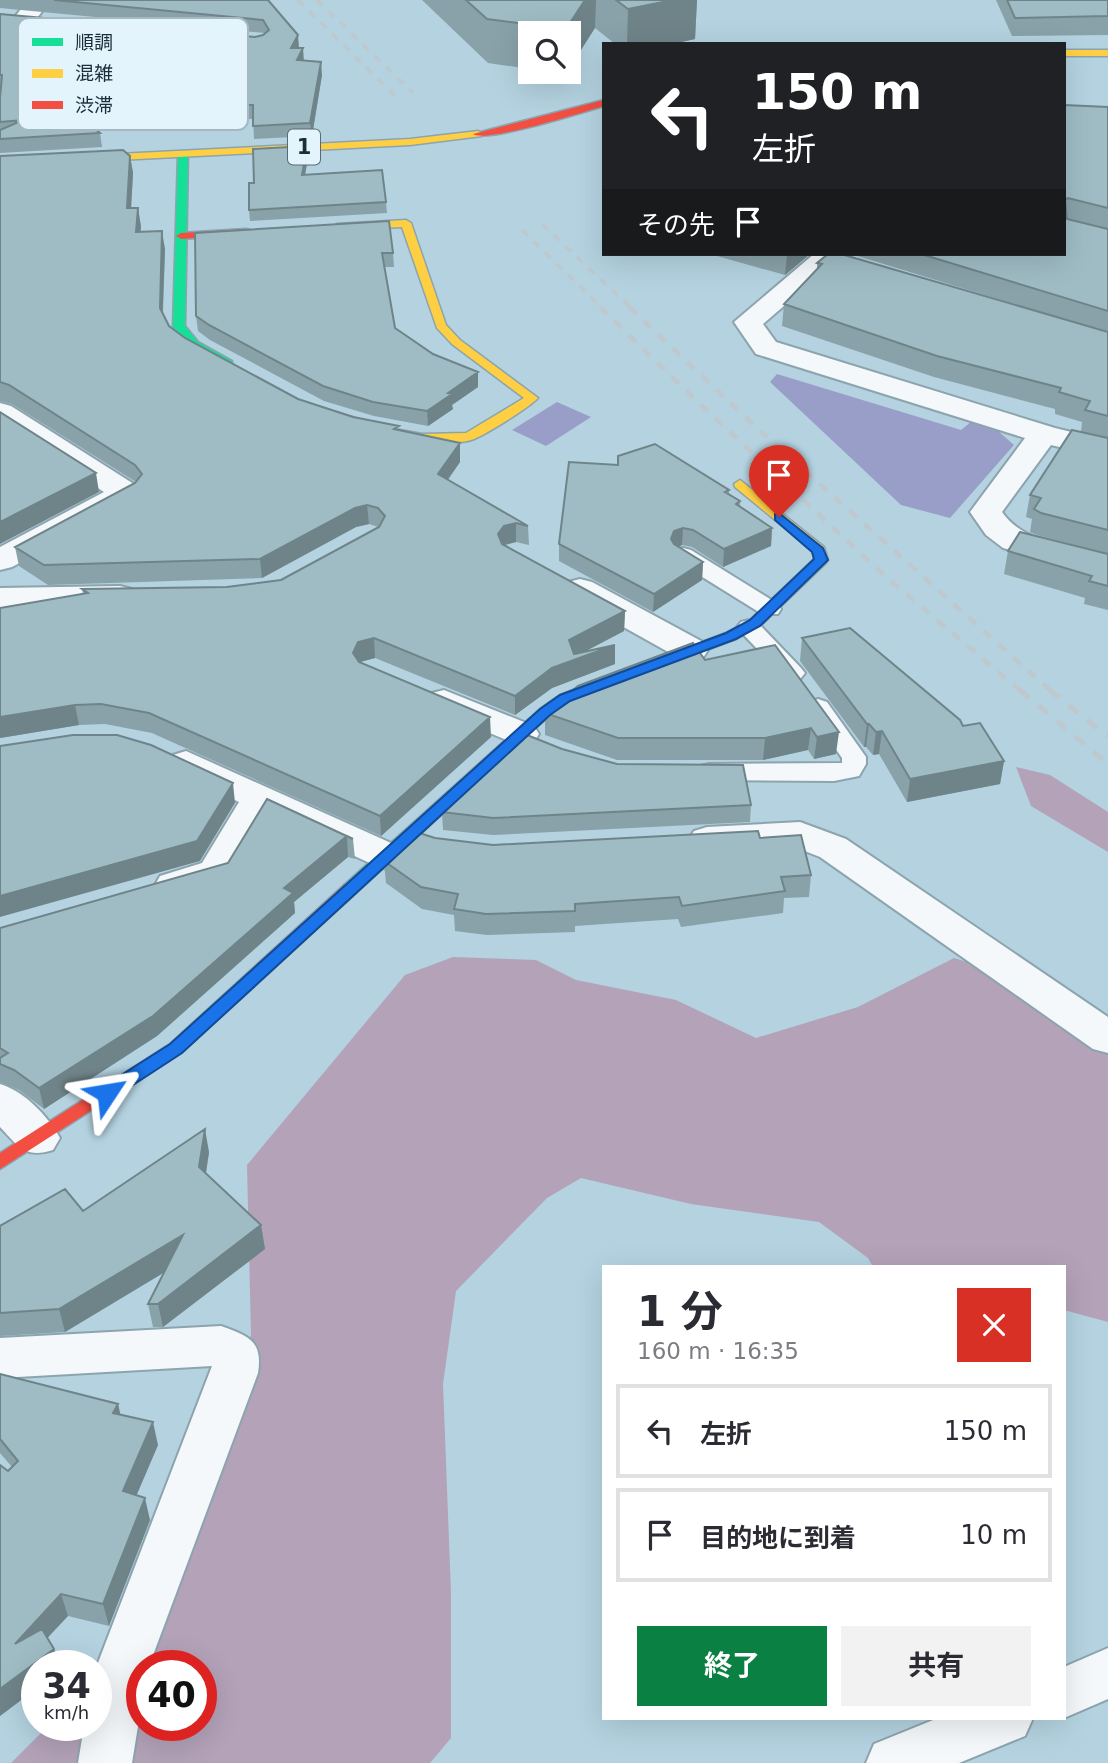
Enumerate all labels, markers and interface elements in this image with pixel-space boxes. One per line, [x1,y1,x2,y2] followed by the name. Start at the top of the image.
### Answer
[18,18,248,130] legend
[518,21,581,84] map controls
[518,21,581,84] button: search
[75,31,113,53] text: 順調
[75,62,113,84] text: 混雑
[752,64,922,121] text: 150 m
[637,70,728,161] icon: left
[75,94,113,116] text: 渋滞
[288,130,320,164] road number: 1
[752,130,816,168] text: 左折
[729,203,767,241] icon: arrive
[637,210,715,240] text: その先
[749,445,809,517] pin
[760,456,798,494] icon: arrive
[70,1056,144,1130] position arrow
[637,1287,723,1336] text: 1 分
[957,1288,1031,1362] button: close
[637,1338,799,1364] text: 160 m · 16:35
[641,1412,679,1450] icon: left
[944,1416,1027,1446] text: 150 m
[700,1419,752,1449] text: 左折
[641,1516,679,1554] icon: arrive
[960,1520,1027,1550] text: 10 m
[700,1523,856,1553] text: 目的地に到着
[637,1626,827,1706] button: 終了
[841,1626,1031,1706] button: 共有
[126,1650,217,1741] speed limit sign: 40
[42,1666,91,1706] text: 34
[44,1702,89,1723] text: km/h

